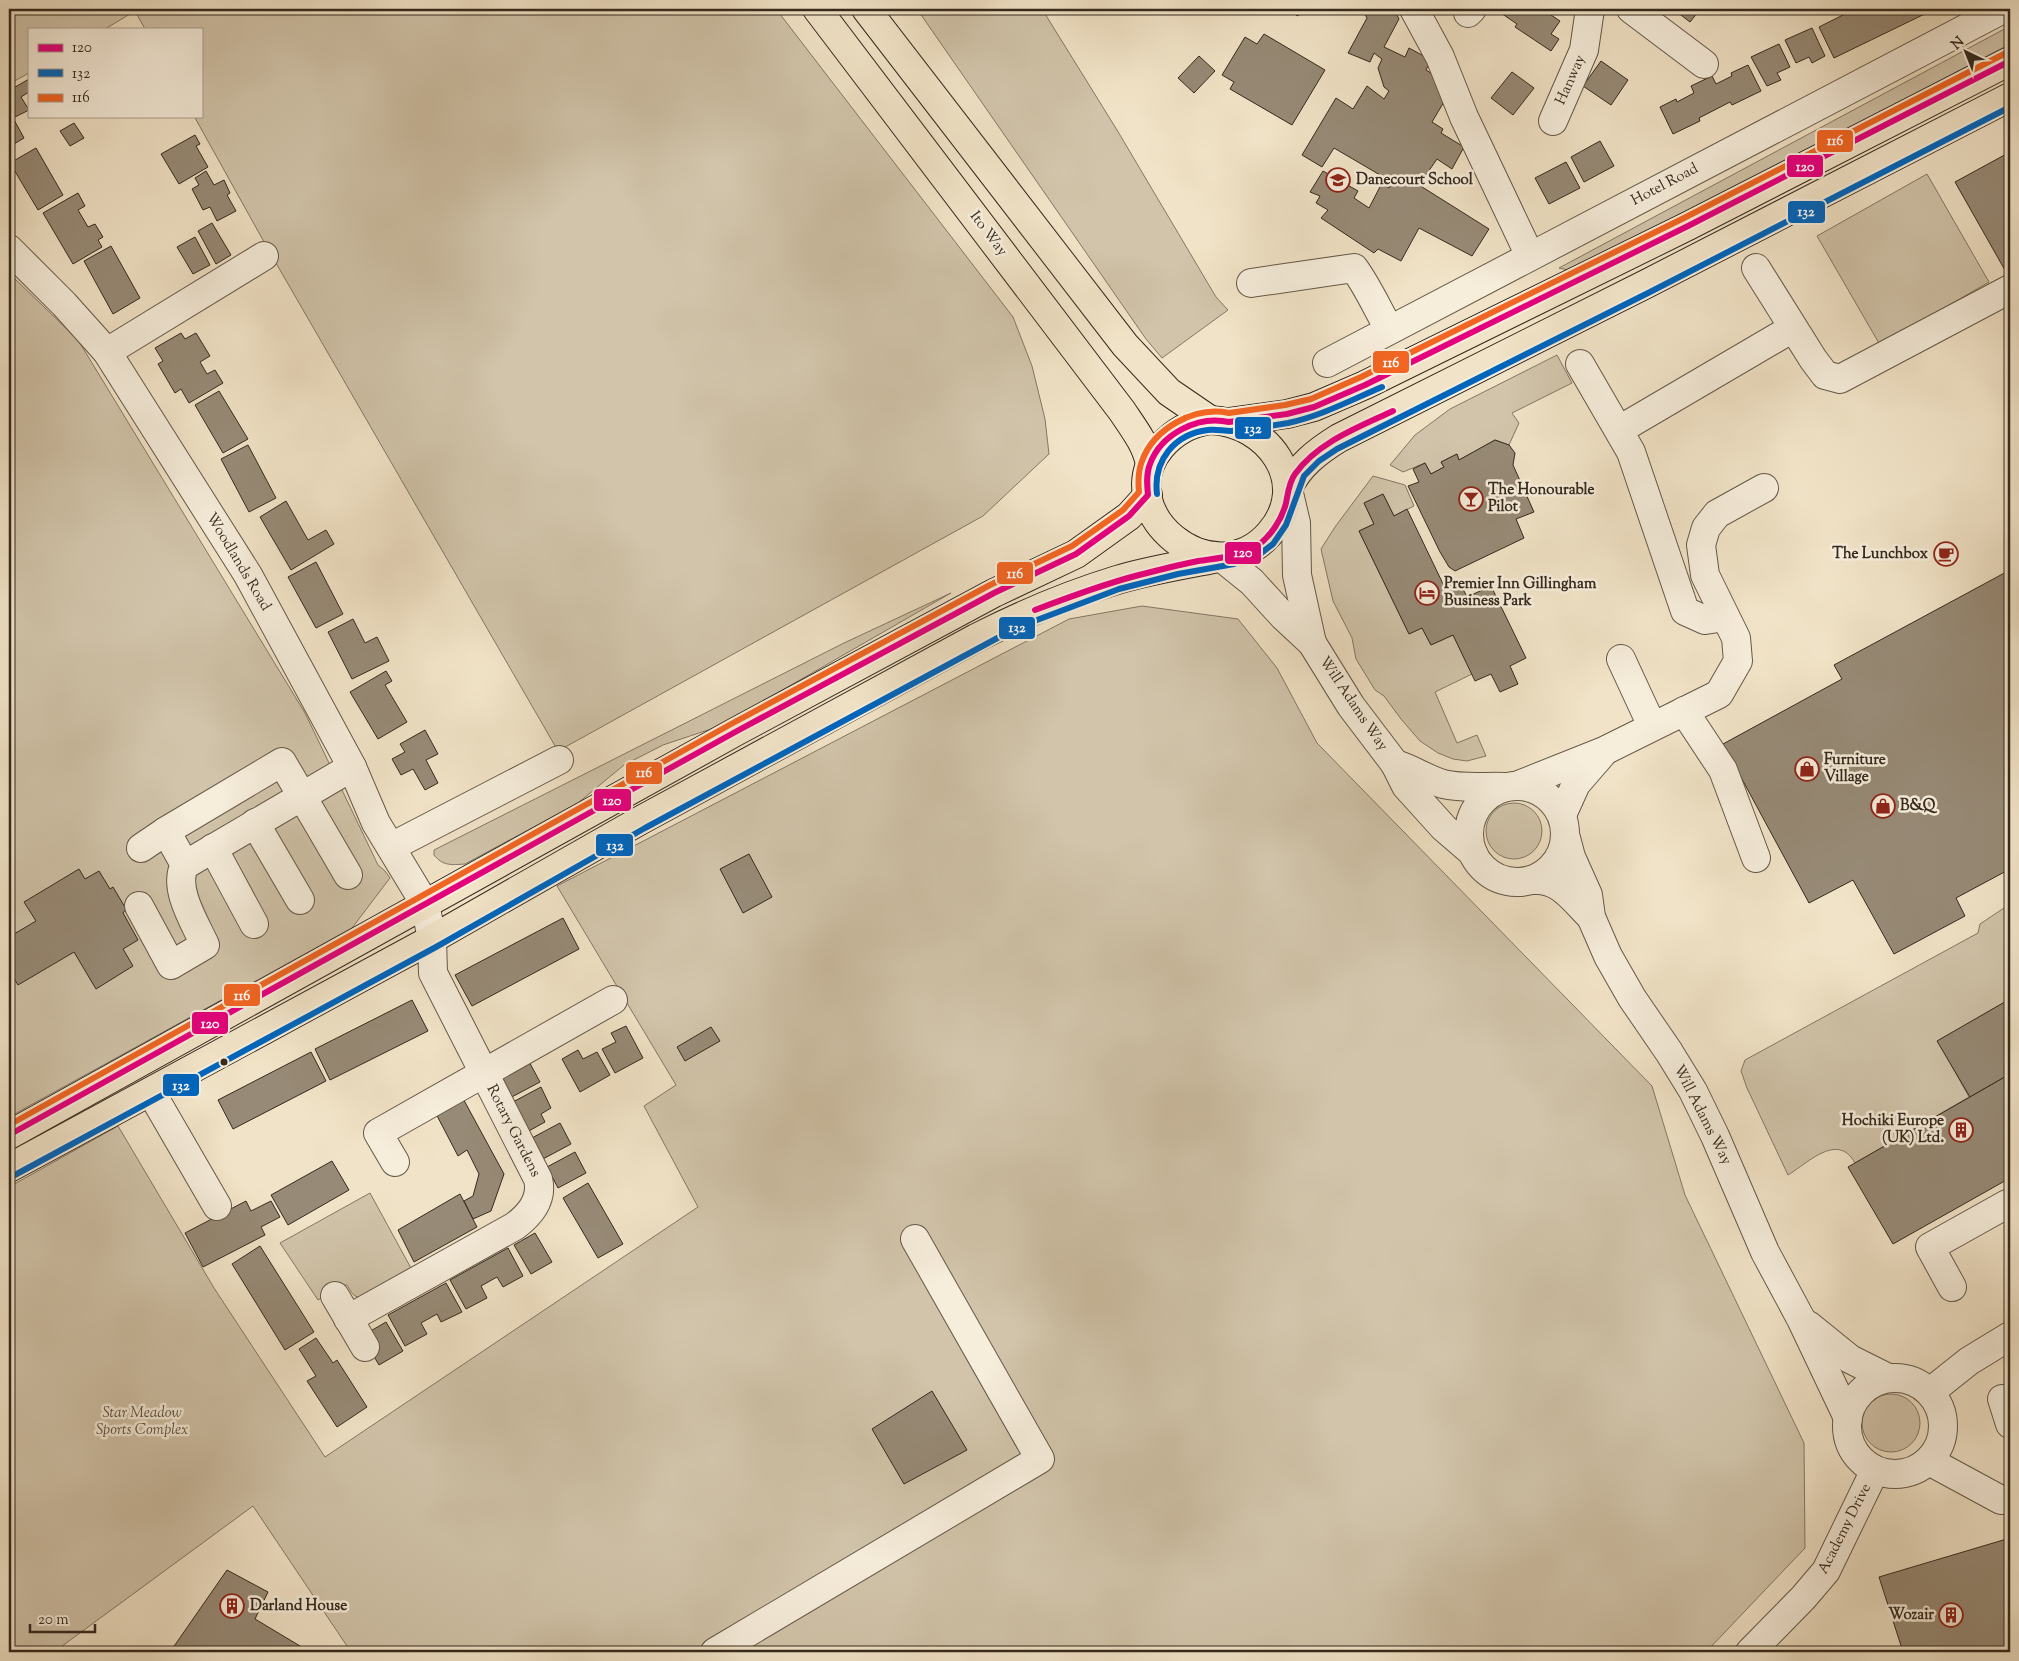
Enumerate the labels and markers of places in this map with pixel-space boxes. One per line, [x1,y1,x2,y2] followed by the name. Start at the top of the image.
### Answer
[1325,167,1351,193] school or university icon: Danecourt School
[1356,170,1474,191] place label: Danecourt School
[1488,480,1595,518] place label: The Honourable Pilot
[1458,486,1484,512] bar icon: The Honourable Pilot
[1933,541,1959,567] cafe icon: The Lunchbox
[1832,544,1929,565] place label: The Lunchbox
[1444,574,1597,612] place label: Premier Inn Gillingham Business Park
[1414,580,1440,606] hotel icon: Premier Inn Gillingham Business Park
[1824,750,1886,788] place label: Furniture Village
[1794,756,1820,782] shop icon: Furniture Village
[1870,793,1896,819] shop icon: B&Q
[1900,796,1938,817] place label: B&Q
[219,1057,229,1067] unlabelled marker
[1842,1111,1944,1149] place label: Hochiki Europe (UK) Ltd.
[1948,1117,1974,1143] building icon: Hochiki Europe (UK) Ltd.
[219,1593,245,1619] building icon: Darland House
[250,1596,347,1617] place label: Darland House
[1938,1602,1964,1628] building icon: Wozair
[1888,1605,1934,1626] place label: Wozair

